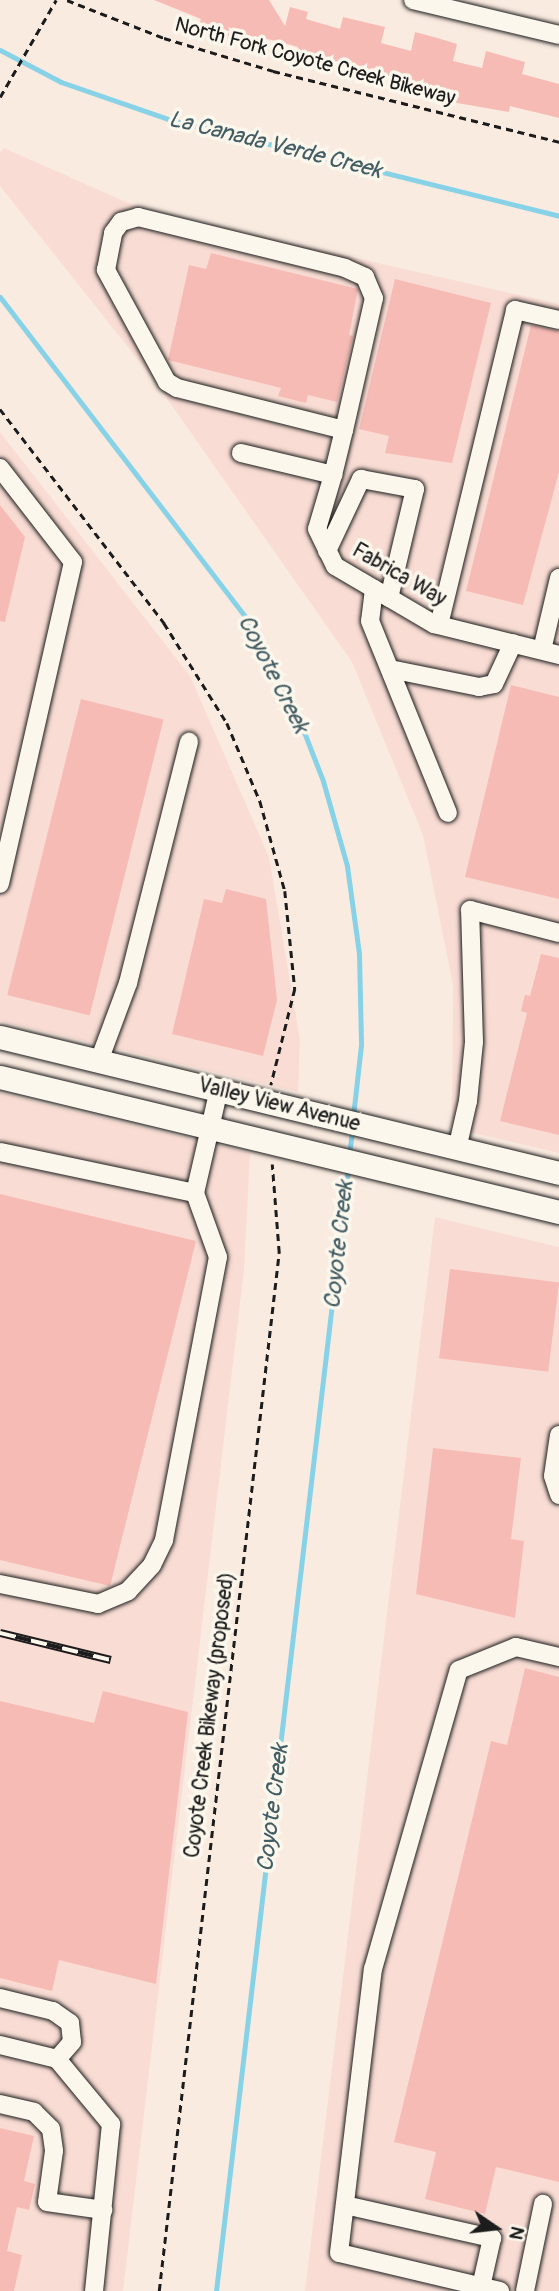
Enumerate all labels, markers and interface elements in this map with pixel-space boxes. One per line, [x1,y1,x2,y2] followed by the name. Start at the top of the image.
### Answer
[172,12,458,112] street label: North Fork Coyote Creek Bikeway
[166,105,384,185] water label: La Canada Verde Creek
[348,538,450,612] street label: Fabrica Way
[232,610,314,738] water label: Coyote Creek
[195,1073,363,1137] street label: Valley View Avenue
[319,1180,359,1310] water label: Coyote Creek
[180,1571,240,1859] street label: Coyote Creek Bikeway (proposed)
[251,1743,295,1873] water label: Coyote Creek
[461,2193,531,2263] north arrow
[503,2224,530,2242] text: N

